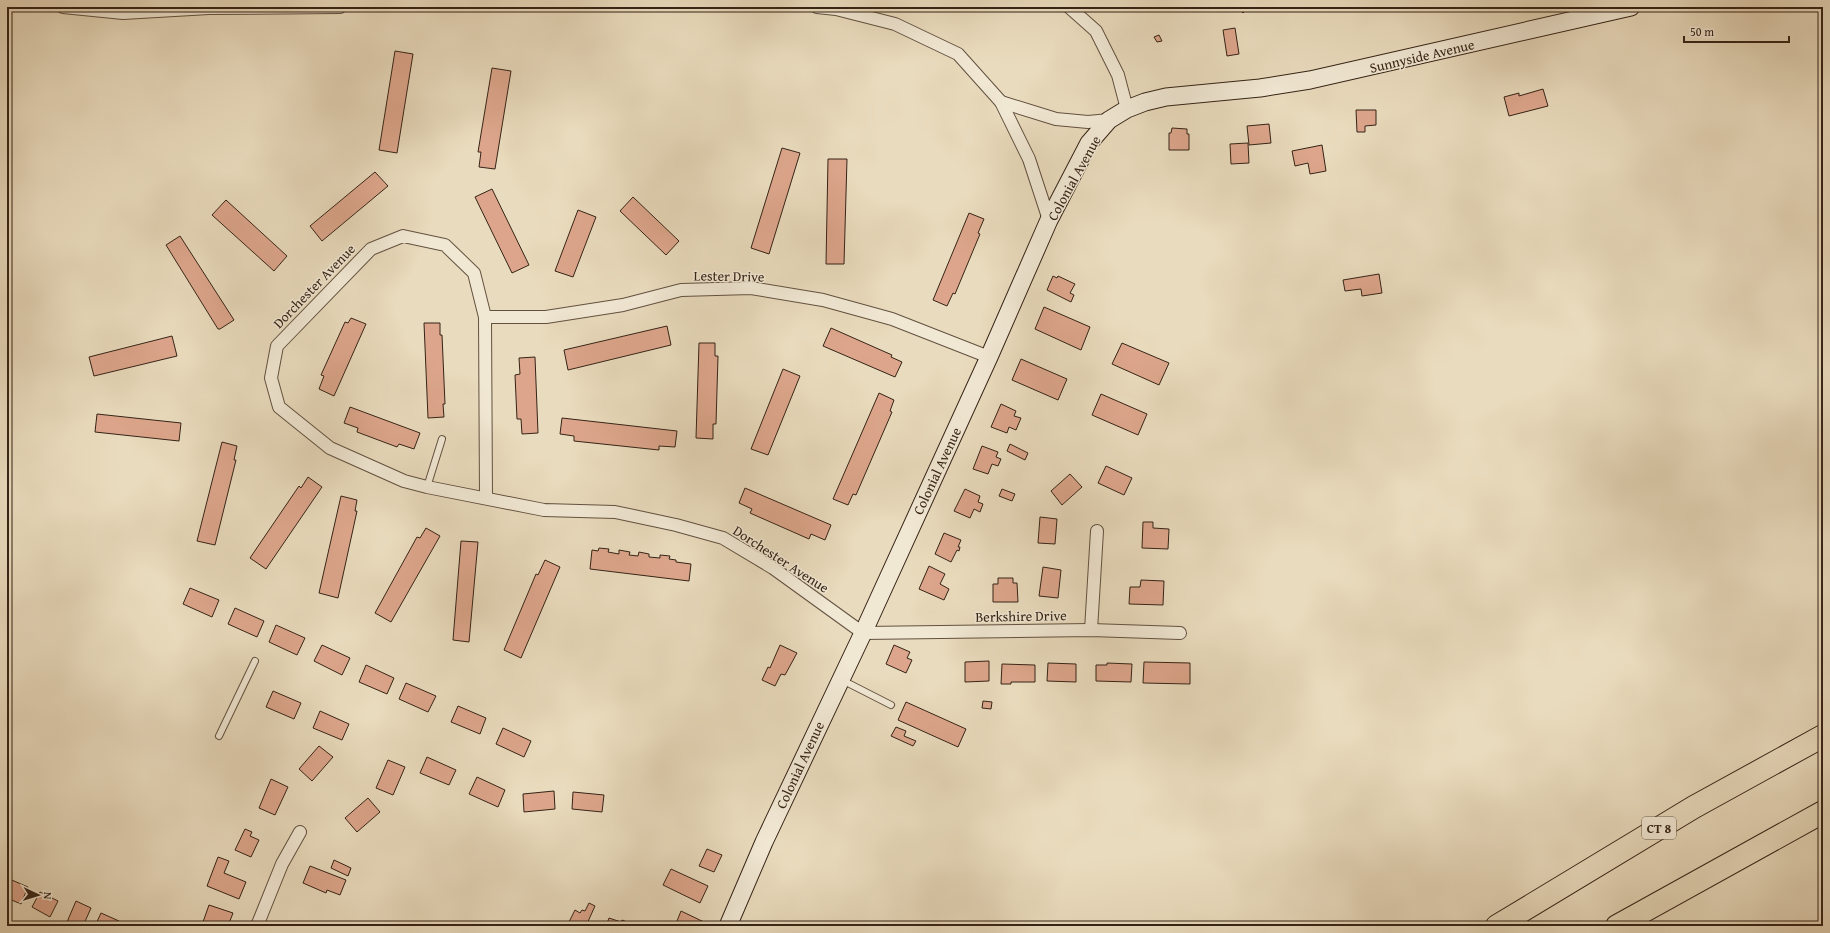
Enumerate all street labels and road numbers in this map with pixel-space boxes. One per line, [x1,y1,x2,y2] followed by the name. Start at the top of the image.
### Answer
[1368,34,1477,78] street label: Sunnyside Avenue
[1042,132,1106,224] street label: Colonial Avenue
[268,239,360,333] street label: Dorchester Avenue
[693,265,765,287] street label: Lester Drive
[908,424,966,518] street label: Colonial Avenue
[729,521,833,598] street label: Dorchester Avenue
[975,605,1067,627] street label: Berkshire Drive
[771,718,829,812] street label: Colonial Avenue
[1642,817,1676,839] road number: CT 8

